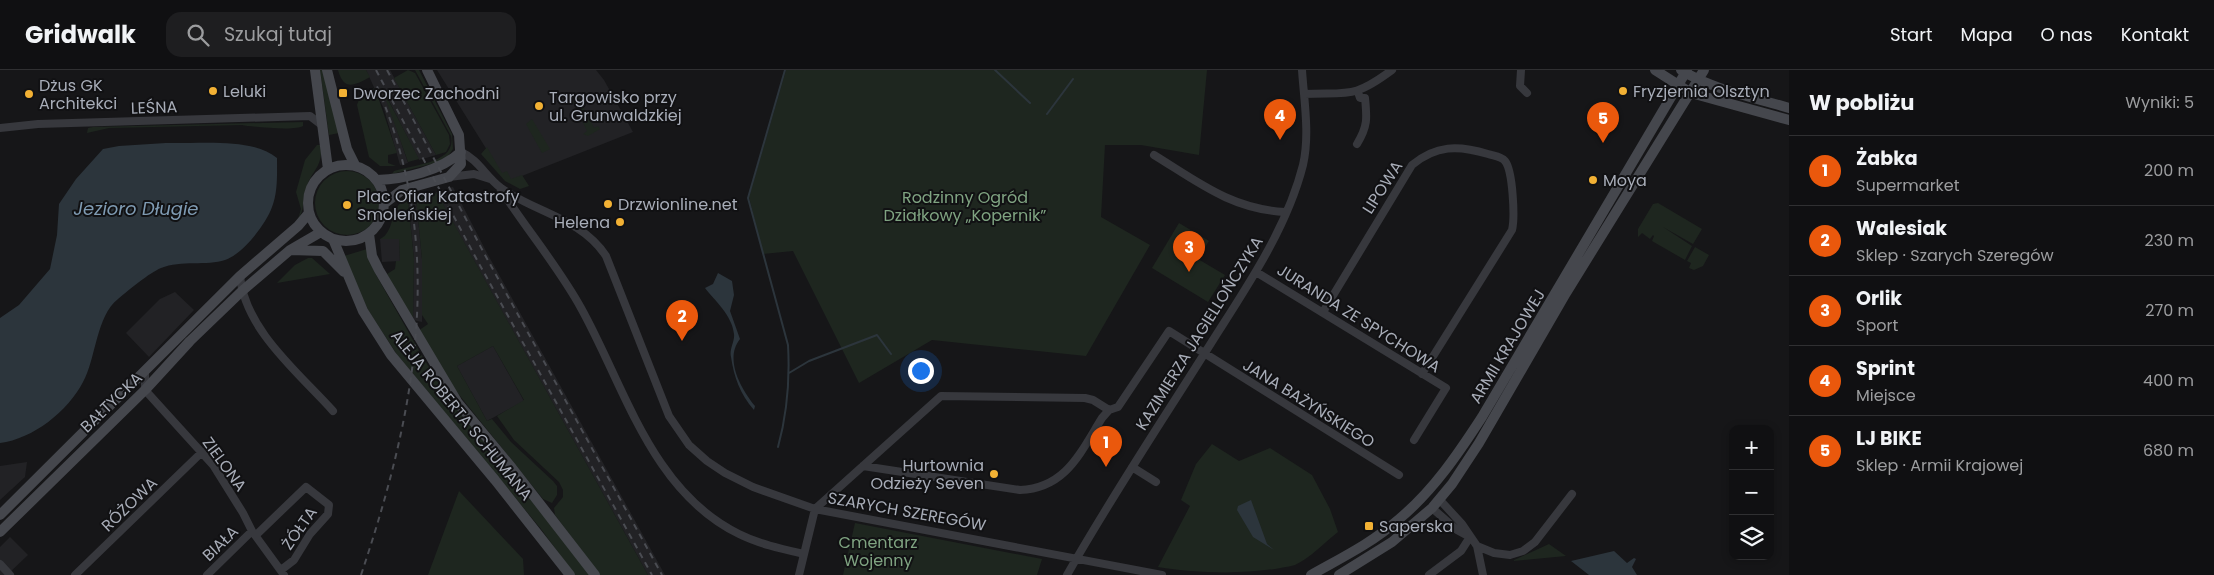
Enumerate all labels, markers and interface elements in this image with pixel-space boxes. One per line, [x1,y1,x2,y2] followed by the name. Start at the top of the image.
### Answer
[166,12,516,57] search box
[25,18,136,51] text: Gridwalk
[184,21,212,49] icon: search
[224,21,332,48] text: Szukaj tutaj
[1890,22,1933,47] text: Start
[1961,22,2013,47] text: Mapa
[2041,22,2093,47] text: O nas
[2121,22,2189,47] text: Kontakt
[39,74,117,115] place label: Dżus GK Architekci
[223,80,266,103] place label: Leluki
[1633,80,1770,103] place label: Fryzjernia Olsztyn
[353,82,499,105] place label: Dworzec Zachodni
[207,85,219,97] marker: Leluki
[1617,85,1629,97] marker: Fryzjernia Olsztyn
[549,86,682,127] place label: Targowisko przy ul. Grunwaldzkiej
[337,87,349,99] marker: Dworzec Zachodni
[23,88,35,100] marker: Dżus GK Architekci
[1809,88,1914,117] text: W pobliżu
[2125,91,2194,114] text: Wyniki: 5
[130,95,178,120] street label: LEŚNA
[1264,99,1296,140] pin: 4
[533,100,545,112] marker: Targowisko przy ul. Grunwaldzkiej
[1587,102,1619,143] pin: 5
[1856,145,1918,172] text: Żabka
[1357,156,1408,218] street label: LIPOWA
[1822,159,1828,182] text: 1
[2144,159,2194,182] text: 200 m
[1603,169,1647,192] place label: Moya
[1587,174,1599,186] marker: Moya
[1856,174,1960,197] text: Supermarket
[357,185,520,226] place label: Plac Ofiar Katastrofy Smoleńskiej
[884,186,1046,227] park label: Rodzinny Ogród Działkowy „Kopernik”
[618,193,738,216] place label: Drzwionline.net
[74,196,198,221] water label: Jezioro Długie
[602,198,614,210] marker: Drzwionline.net
[341,199,353,211] marker: Plac Ofiar Katastrofy Smoleńskiej
[554,211,610,234] place label: Helena
[1856,215,1947,242] text: Walesiak
[614,216,626,228] marker: Helena
[1820,229,1830,252] text: 2
[2145,229,2194,252] text: 230 m
[1173,231,1205,272] pin: 3
[1130,232,1269,435] street label: KAZIMIERZA JAGIELLOŃCZYKA
[1856,244,2054,267] text: Sklep · Szarych Szeregów
[1273,259,1445,378] street label: JURANDA ZE SPYCHOWA
[1464,285,1551,408] street label: ARMII KRAJOWEJ
[1856,285,1902,312] text: Orlik
[1820,299,1830,322] text: 3
[2145,299,2194,322] text: 270 m
[666,300,698,341] pin: 2
[1856,314,1898,337] text: Sport
[386,325,538,506] street label: ALEJA ROBERTA SCHUMANA
[1238,354,1379,453] street label: JANA BAŻYŃSKIEGO
[1856,355,1915,382] text: Sprint
[908,358,934,384] your location
[75,367,148,438] street label: BAŁTYCKA
[1820,369,1830,392] text: 4
[2143,369,2194,392] text: 400 m
[1856,384,1916,407] text: Miejsce
[1729,425,1774,560] map controls
[1729,425,1774,470] button: +
[1856,425,1922,452] text: LJ BIKE
[1090,426,1122,467] pin: 1
[197,432,252,496] street label: ZIELONA
[1820,439,1830,462] text: 5
[2143,439,2194,462] text: 680 m
[870,454,984,495] place label: Hurtownia Odzieży Seven
[1856,454,2023,477] text: Sklep · Armii Krajowej
[988,468,1000,480] marker: Hurtownia Odzieży Seven
[1729,470,1774,515] button: −
[96,472,163,537] street label: RÓŻOWA
[826,486,988,537] street label: SZARYCH SZEREGÓW
[276,502,323,554] street label: ŻÓŁTA
[1379,515,1453,538] place label: Saperska
[1729,515,1774,560] button: layers
[197,520,244,566] street label: BIAŁA
[1363,520,1375,532] marker: Saperska
[839,531,917,572] park label: Cmentarz Wojenny

